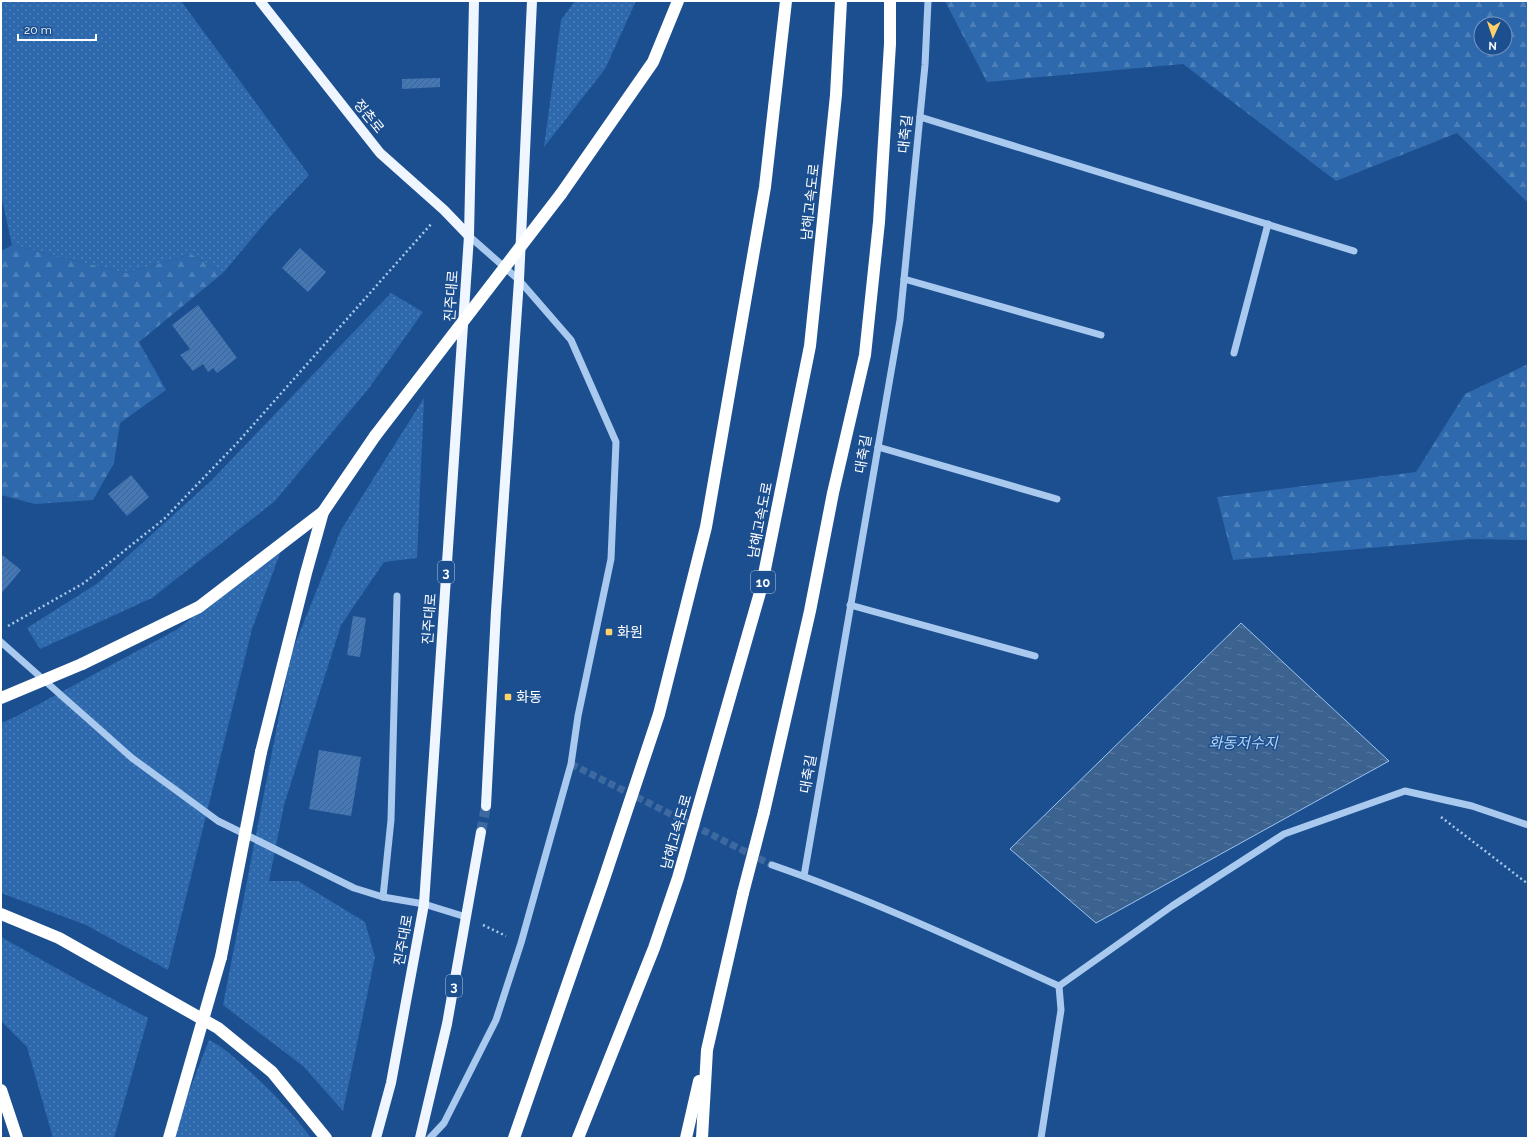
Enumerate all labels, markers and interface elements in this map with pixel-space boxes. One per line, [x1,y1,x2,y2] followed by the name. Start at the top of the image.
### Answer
[18,16,96,42] scale bar
[1473,16,1513,56] north arrow
[24,23,52,37] text: 20 m
[1488,39,1497,52] text: N
[351,96,387,136] street label: 정촌로
[895,114,915,154] street label: 대축길
[798,163,822,241] street label: 남해고속도로
[441,270,461,322] street label: 진주대로
[852,434,874,474] street label: 대축길
[745,480,775,559] street label: 남해고속도로
[438,561,454,583] road number: 3
[751,571,775,593] road number: 10
[419,593,439,645] street label: 진주대로
[617,624,643,640] place label: 화원
[604,627,614,637] marker: 화원
[516,689,542,705] place label: 화동
[503,692,513,702] marker: 화동
[1208,734,1279,752] water label: 화동저수지
[797,754,819,794] street label: 대축길
[658,793,694,871] street label: 남해고속도로
[391,913,415,967] street label: 진주대로
[446,975,462,997] road number: 3

